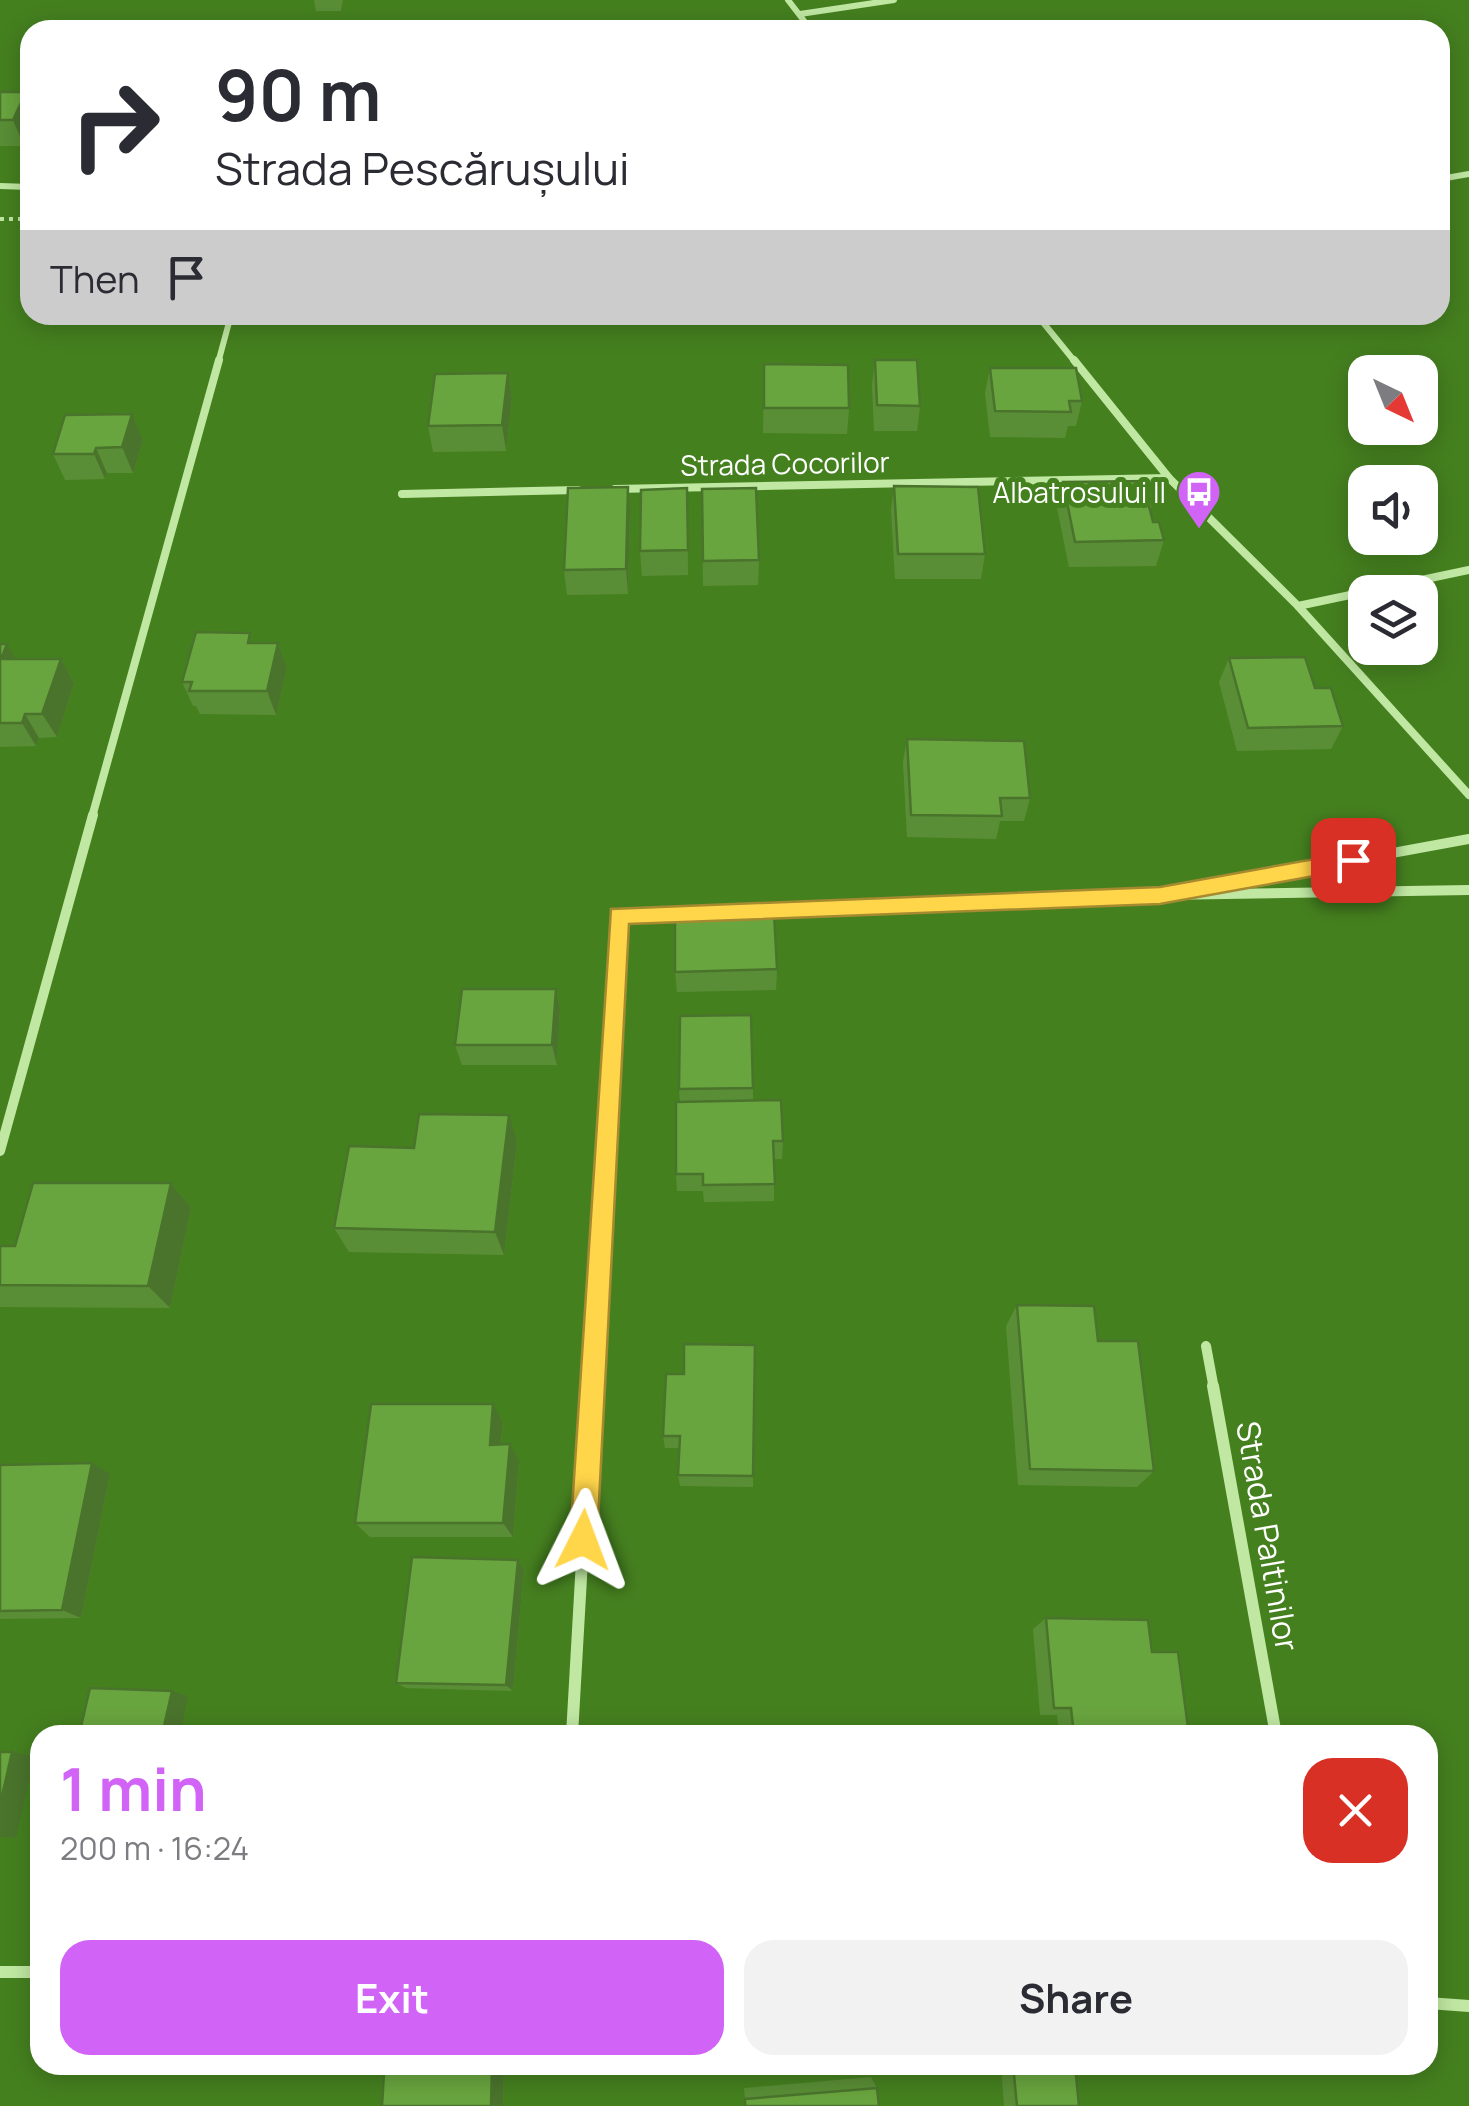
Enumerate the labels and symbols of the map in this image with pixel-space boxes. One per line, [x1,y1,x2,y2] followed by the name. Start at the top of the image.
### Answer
[1348,355,1438,445] north arrow
[680,442,890,484] street label: Strada Cocorilor
[1176,469,1222,530] bus stop icon: Albatrosului II
[992,473,1166,511] place label: Albatrosului II
[1311,818,1396,903] pin
[1226,1418,1310,1654] street label: Strada Paltinilor
[531,1488,635,1592] position arrow

